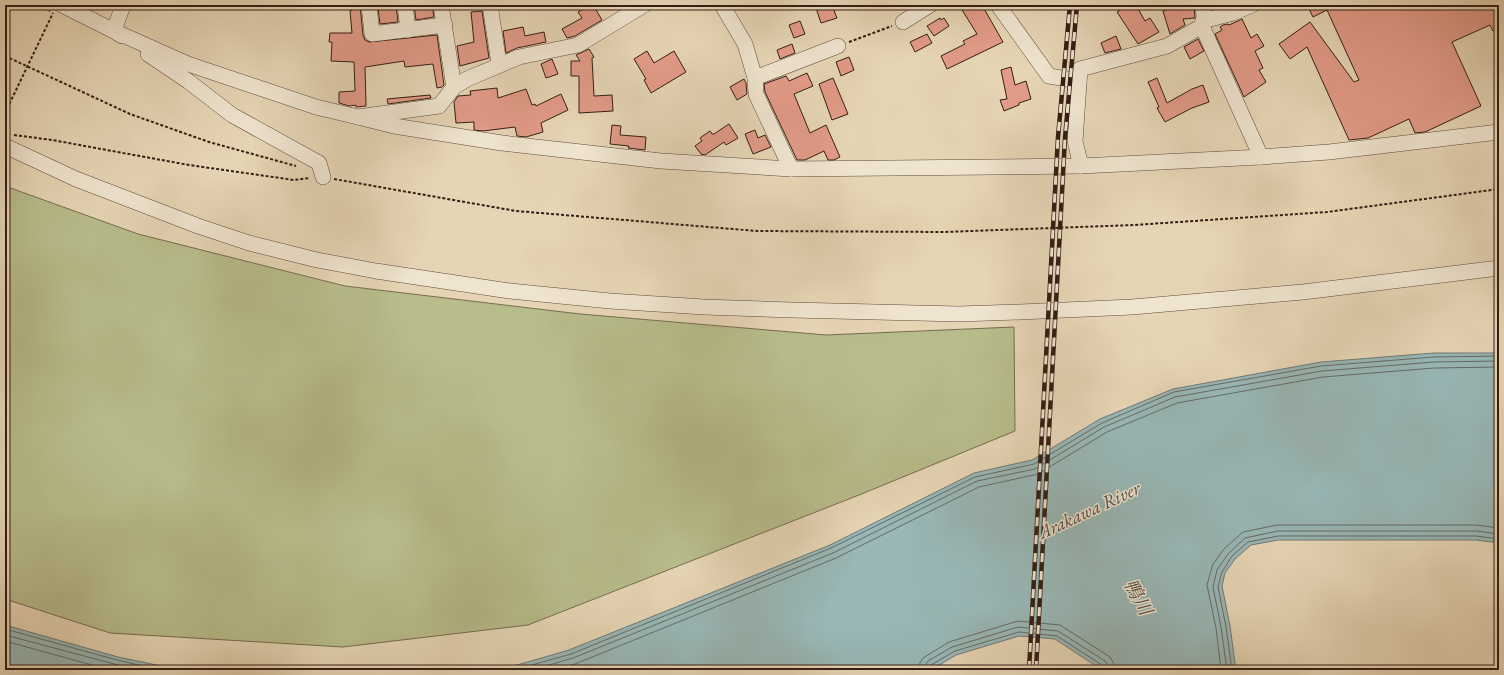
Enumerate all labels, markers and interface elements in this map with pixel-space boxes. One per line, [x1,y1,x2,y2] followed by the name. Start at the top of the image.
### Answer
[1032,475,1145,546] water label: Arakawa River
[1118,574,1159,621] water label: 鴨川

